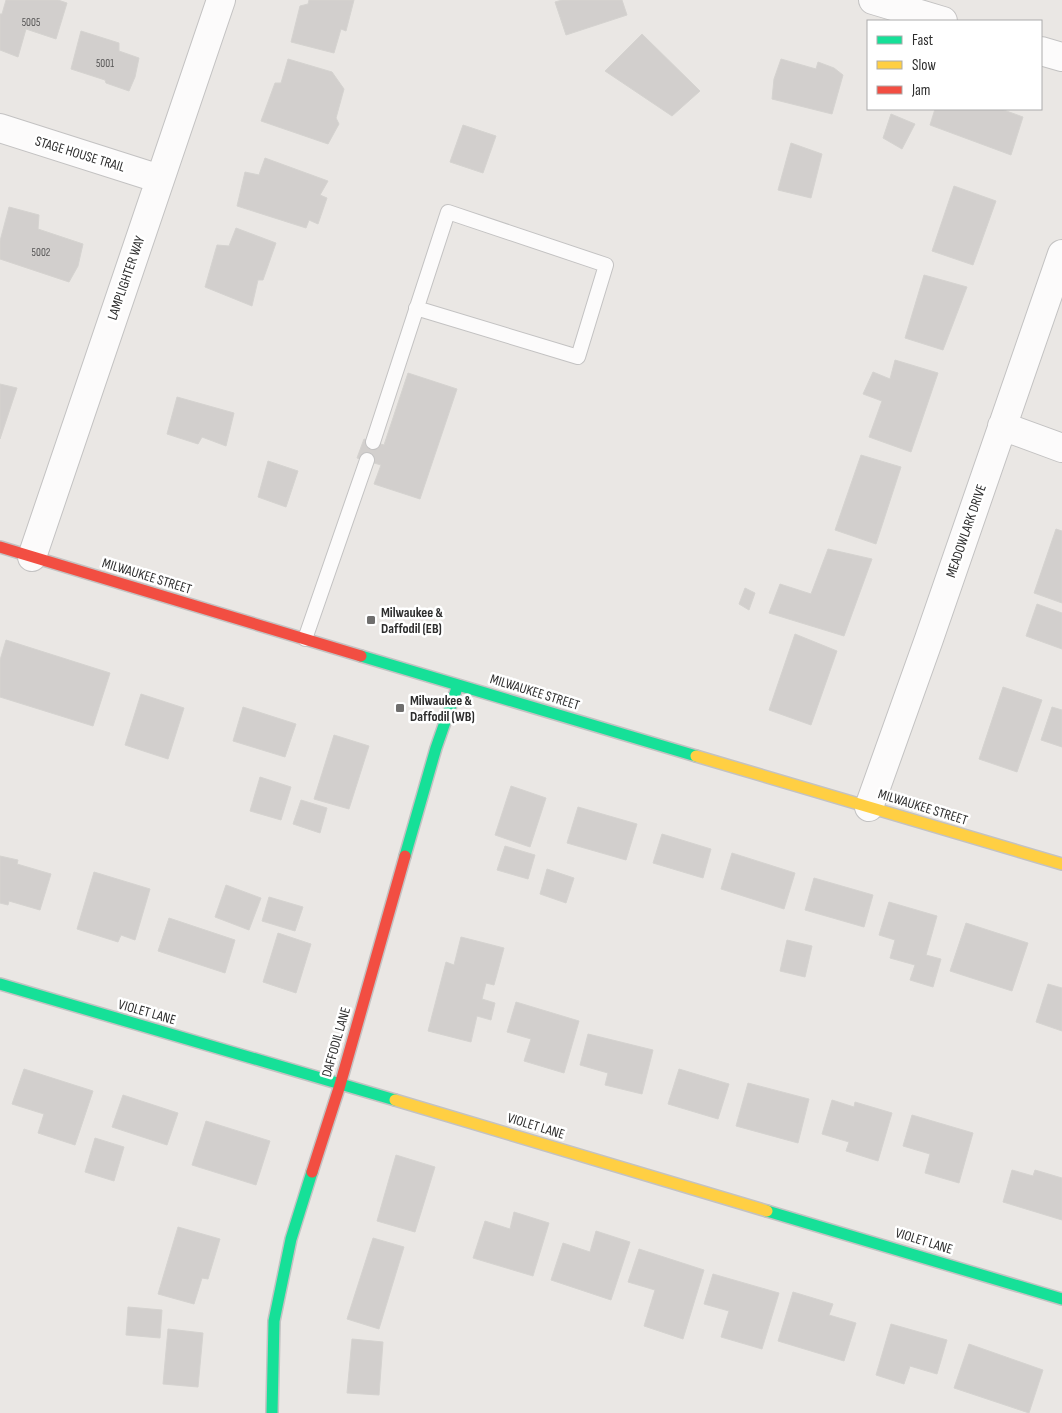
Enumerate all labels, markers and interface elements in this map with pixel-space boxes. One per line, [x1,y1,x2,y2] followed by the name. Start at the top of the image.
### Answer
[22,16,40,29] house number: 5005
[867,20,1042,110] legend
[912,31,934,50] text: Fast
[912,56,936,75] text: Slow
[96,57,114,70] house number: 5001
[911,81,930,100] text: Jam
[33,132,127,176] street label: STAGE HOUSE TRAIL
[104,234,148,322] street label: LAMPLIGHTER WAY
[32,246,51,259] house number: 5002
[942,482,990,580] street label: MEADOWLARK DRIVE
[100,554,194,598] street label: MILWAUKEE STREET
[381,604,443,637] place label: Milwaukee & Daffodil (EB)
[365,614,377,626] marker: Milwaukee & Daffodil (EB)
[488,670,582,714] street label: MILWAUKEE STREET
[410,692,475,725] place label: Milwaukee & Daffodil (WB)
[394,702,406,714] marker: Milwaukee & Daffodil (WB)
[876,785,970,829] street label: MILWAUKEE STREET
[116,996,178,1028] street label: VIOLET LANE
[318,1005,354,1079] street label: DAFFODIL LANE
[505,1109,567,1143] street label: VIOLET LANE
[893,1224,955,1258] street label: VIOLET LANE

